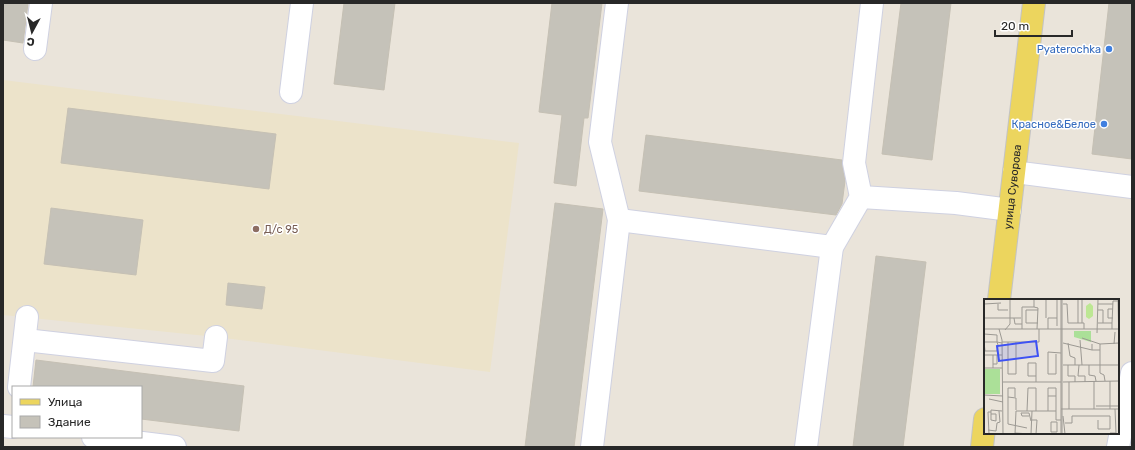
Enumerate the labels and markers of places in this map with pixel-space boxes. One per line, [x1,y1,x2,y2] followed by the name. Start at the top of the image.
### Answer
[1037,43,1101,56] place label: Pyaterochka
[1104,44,1114,54] marker: Pyaterochka
[1011,118,1096,131] place label: Красное&Белое
[1099,119,1109,129] marker: Красное&Белое
[264,223,299,236] place label: Д/с 95
[251,224,261,234] marker: Д/с 95

